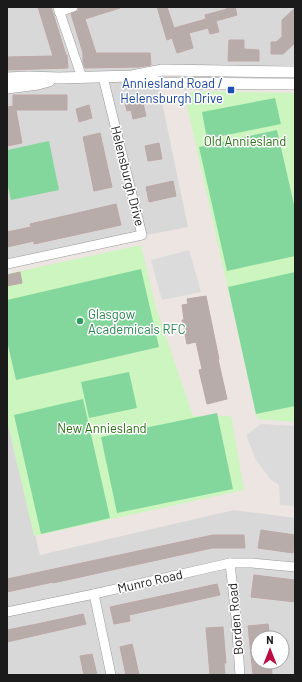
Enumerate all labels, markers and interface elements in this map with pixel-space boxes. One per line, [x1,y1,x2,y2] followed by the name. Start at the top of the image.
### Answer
[120,75,223,106] place label: Anniesland Road / Helensburgh Drive
[226,85,236,95] marker: Anniesland Road / Helensburgh Drive
[108,124,148,228] street label: Helensburgh Drive
[204,133,286,149] park label: Old Anniesland
[88,306,186,337] place label: Glasgow Academicals RFC
[75,316,85,326] marker: Glasgow Academicals RFC
[57,420,147,436] park label: New Anniesland
[116,566,184,596] street label: Munro Road
[224,582,246,656] street label: Borden Road
[250,630,290,670] north arrow
[266,633,274,646] text: N

